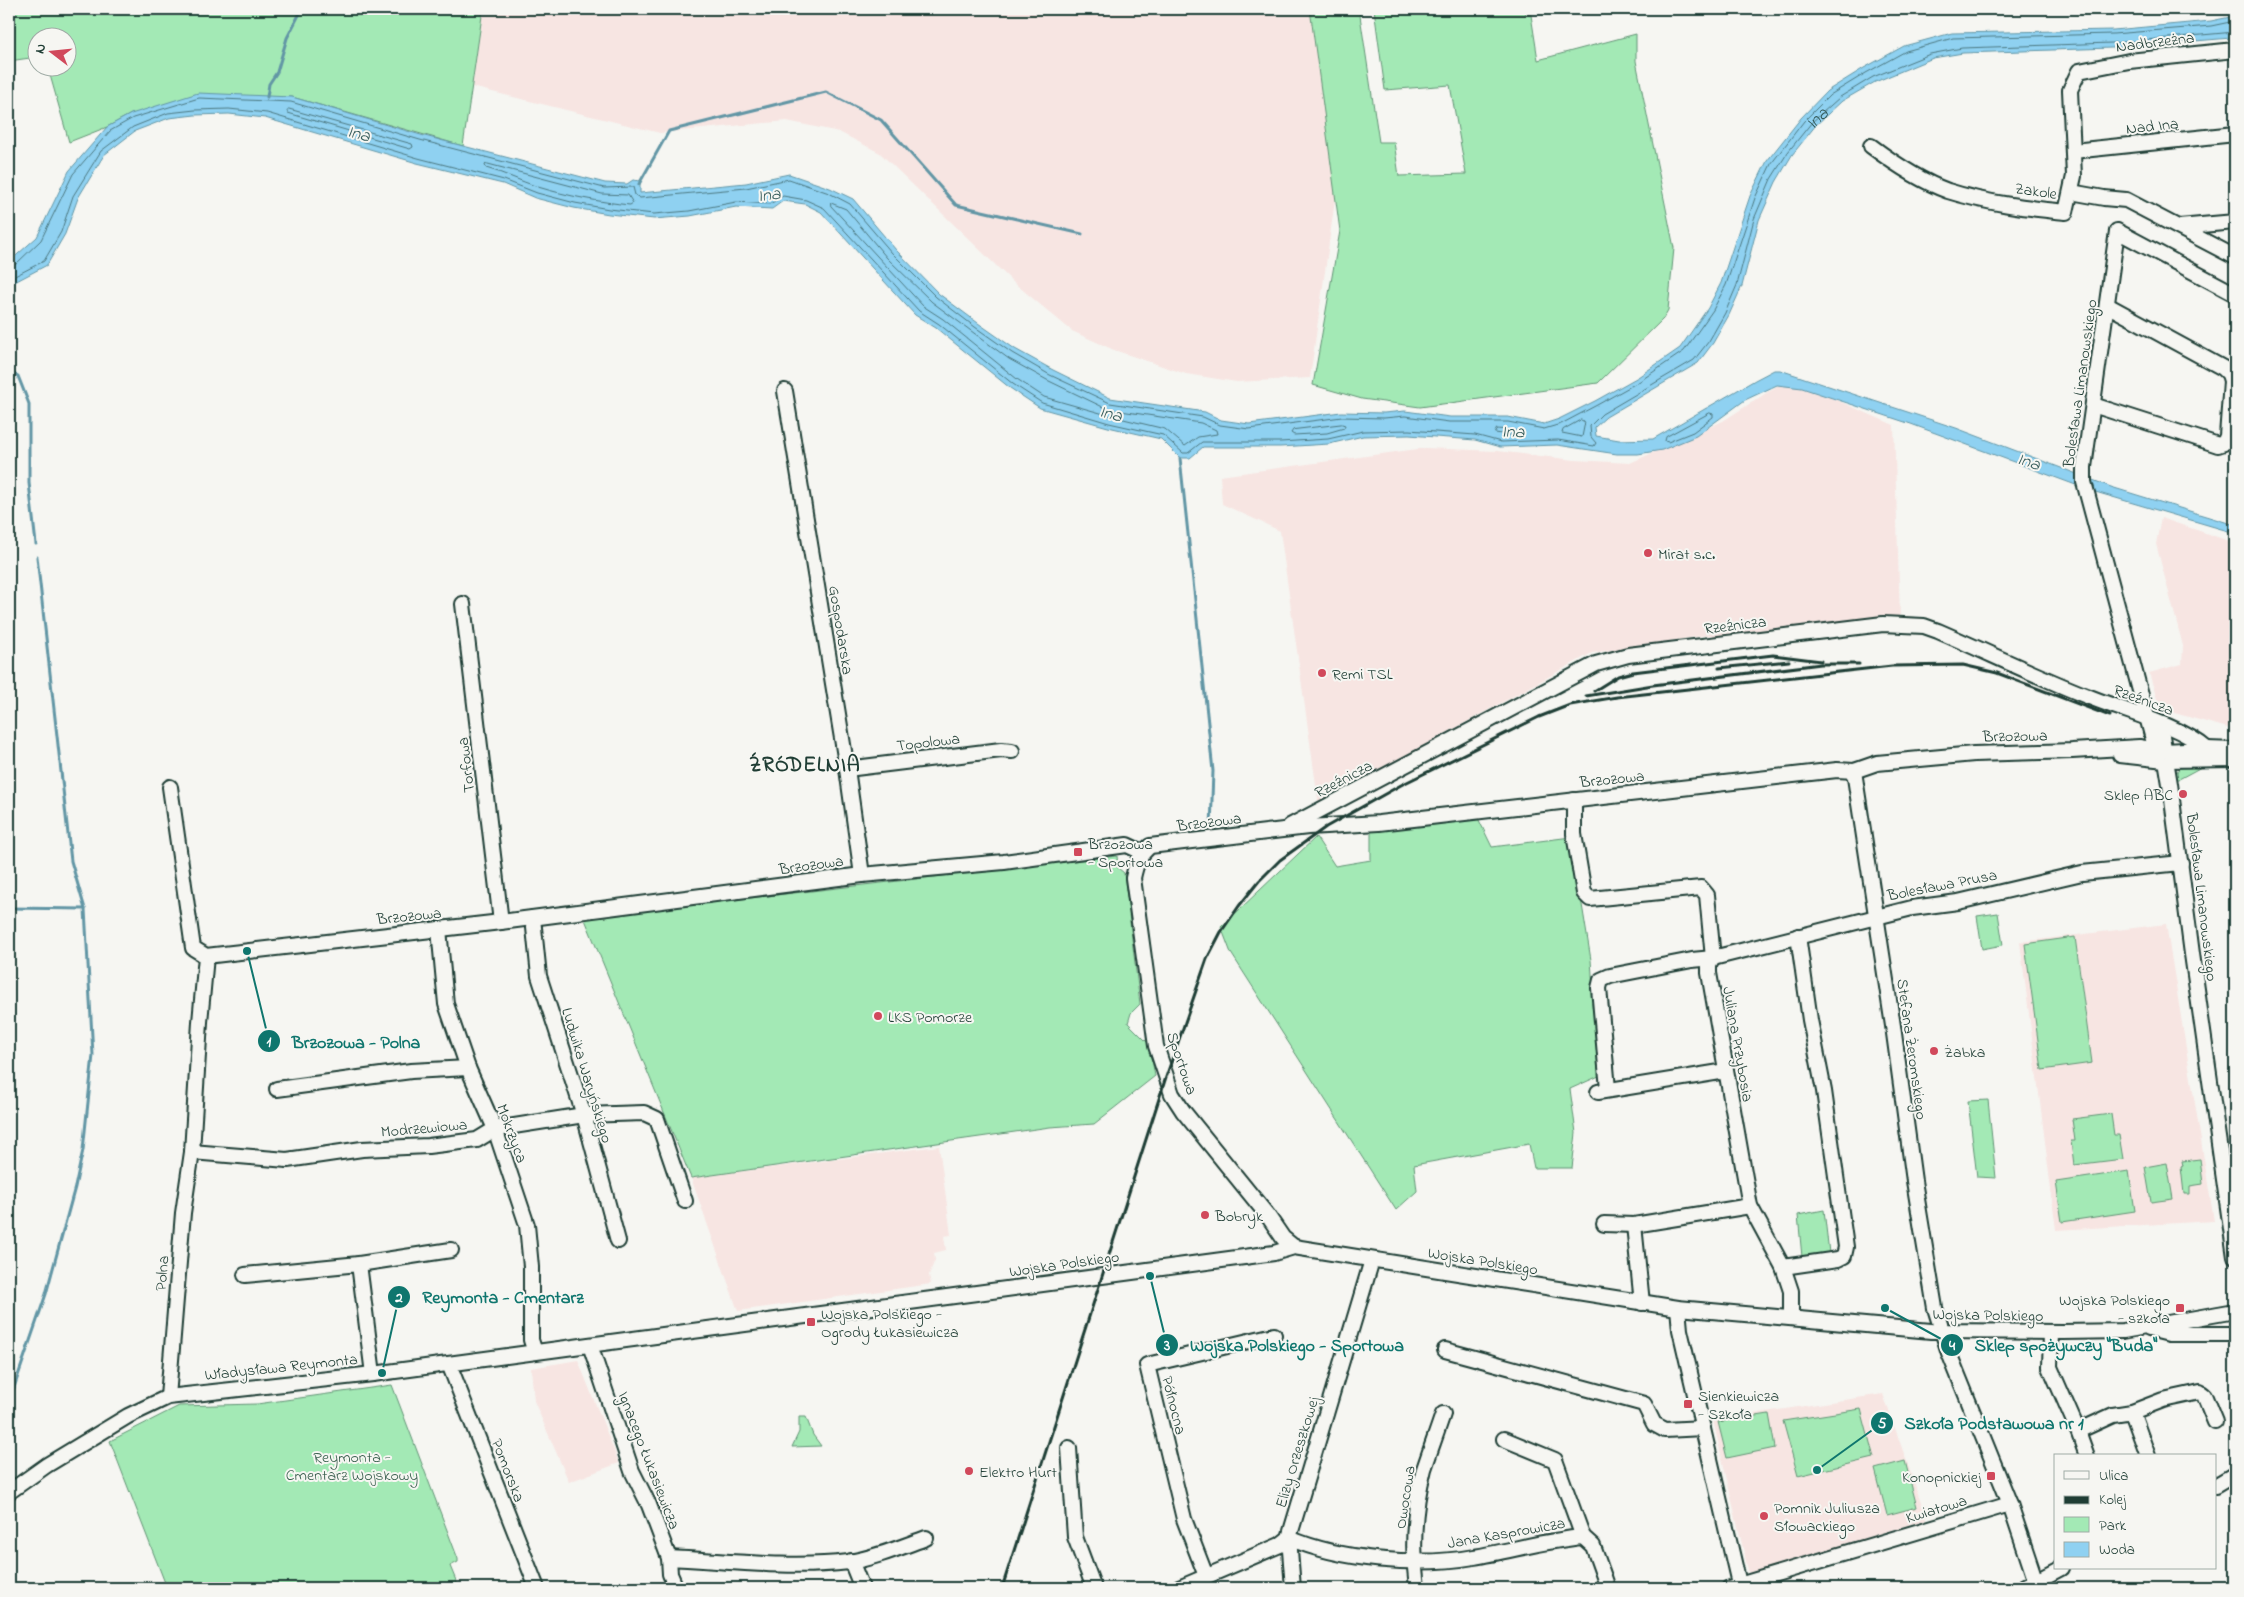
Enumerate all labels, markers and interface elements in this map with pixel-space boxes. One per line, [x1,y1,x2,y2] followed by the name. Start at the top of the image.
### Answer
[2115,26,2196,60] street label: Nadbrzeżna
[28,28,78,78] north arrow
[30,41,52,56] text: N
[1800,102,1835,135] water label: Ina
[2125,112,2180,142] street label: Nad Iną
[344,119,373,151] water label: Ina
[2013,177,2059,207] street label: Zakole
[756,182,782,210] water label: Ina
[2057,298,2105,470] street label: Bolesława Limanowskiego
[1096,399,1125,431] water label: Ina
[1501,419,1525,447] water label: Ina
[2013,447,2044,479] water label: Ina
[1658,543,1715,567] place label: Mirat s.c.
[1642,547,1654,559] marker: Mirat s.c.
[821,584,859,677] street label: Gospodarska
[1703,610,1768,642] street label: Rzeźnicza
[1332,663,1393,687] place label: Remi TSL
[1316,667,1328,679] marker: Remi TSL
[2110,679,2177,723] street label: Rzeźnicza
[1981,724,2048,750] street label: Brzozowa
[895,727,961,759] street label: Topolowa
[452,736,482,794] street label: Torfowa
[749,751,861,781] district label: ŹRÓDELNIA
[1311,754,1377,805] street label: Rzeźnicza
[1578,765,1646,795] street label: Brzozowa
[2104,784,2173,808] place label: Sklep ABC
[2177,788,2189,800] marker: Sklep ABC
[1175,807,1243,839] street label: Brzozowa
[2179,811,2223,983] street label: Bolesława Limanowskiego
[1087,833,1163,875] place label: Brzozowa - Sportowa
[1072,846,1084,858] marker: Brzozowa - Sportowa
[776,850,845,883] street label: Brzozowa
[1885,864,1999,909] street label: Bolesława Prusa
[375,902,443,932] street label: Brzozowa
[1889,977,1933,1121] street label: Stefana Żeromskiego
[1715,985,1759,1104] street label: Juliana Przybosia
[554,1005,618,1146] street label: Ludwika Waryńskiego
[888,1006,973,1030] place label: LKS Pomorze
[872,1010,884,1022] marker: LKS Pomorze
[257,1025,430,1058] callout: Brzozowa - Polna
[1159,1029,1203,1098] street label: Sportowa
[267,1031,272,1053] text: 1
[291,1031,421,1057] text: Brzozowa - Polna
[1944,1041,1985,1065] place label: Żabka
[1928,1045,1940,1057] marker: Żabka
[489,1101,533,1167] street label: Mokrzyca
[380,1113,468,1145] street label: Modrzewiowa
[1214,1205,1264,1229] place label: Bobryk
[1199,1209,1211,1221] marker: Bobryk
[1426,1241,1539,1283] street label: Wojska Polskiego
[1008,1245,1121,1285] street label: Wojska Polskiego
[149,1255,176,1292] street label: Polna
[387,1280,593,1313] callout: Reymonta - Cmentarz
[422,1286,584,1313] text: Reymonta - Cmentarz
[394,1287,403,1309] text: 2
[2059,1289,2170,1331] place label: Wojska Polskiego - szkoła
[2174,1302,2186,1314] marker: Wojska Polskiego - szkoła
[821,1303,959,1345] place label: Wojska Polskiego - Ogrody Łukasiewicza
[1932,1303,2044,1329] street label: Wojska Polskiego
[805,1316,817,1328] marker: Wojska Polskiego - Ogrody Łukasiewicza
[1155,1328,1413,1361] callout: Wojska Polskiego - Sportowa
[1940,1328,2168,1361] callout: Sklep spożywczy "Buda"
[1190,1334,1404,1361] text: Wojska Polskiego - Sportowa
[1974,1334,2158,1361] text: Sklep spożywczy "Buda"
[1163,1335,1170,1357] text: 3
[1948,1335,1956,1357] text: 4
[204,1348,359,1388] street label: Władysława Reymonta
[1154,1374,1192,1437] street label: Północna
[1698,1385,1779,1427] place label: Sienkiewicza - Szkoła
[611,1388,685,1533] street label: Ignacego Łukasiewicza
[1270,1393,1326,1511] street label: Elizy Orzeszkowej
[1682,1398,1694,1410] marker: Sienkiewicza - Szkoła
[1869,1406,2094,1439] callout: Szkoła Podstawowa nr 1
[1904,1412,2084,1438] text: Szkoła Podstawowa nr 1
[1878,1413,1887,1435] text: 5
[484,1436,530,1506] street label: Pomorska
[286,1446,418,1488] park label: Reymonta - Cmentarz Wojskowy
[2054,1454,2216,1570] legend
[979,1461,1058,1485] place label: Elektro Hurt
[1389,1464,1423,1531] street label: Owocowa
[963,1465,975,1477] marker: Elektro Hurt
[2099,1465,2128,1487] text: Ulica
[1902,1466,1982,1490] place label: Konopnickiej
[1985,1470,1997,1482] marker: Konopnickiej
[1903,1489,1970,1531] street label: Kwiatowa
[2099,1489,2127,1511] text: Kolej
[1774,1497,1880,1539] place label: Pomnik Juliusza Słowackiego
[1758,1510,1770,1522] marker: Pomnik Juliusza Słowackiego
[1445,1512,1567,1556] street label: Jana Kasprowicza
[2099,1515,2127,1537] text: Park
[2099,1539,2135,1561] text: Woda

